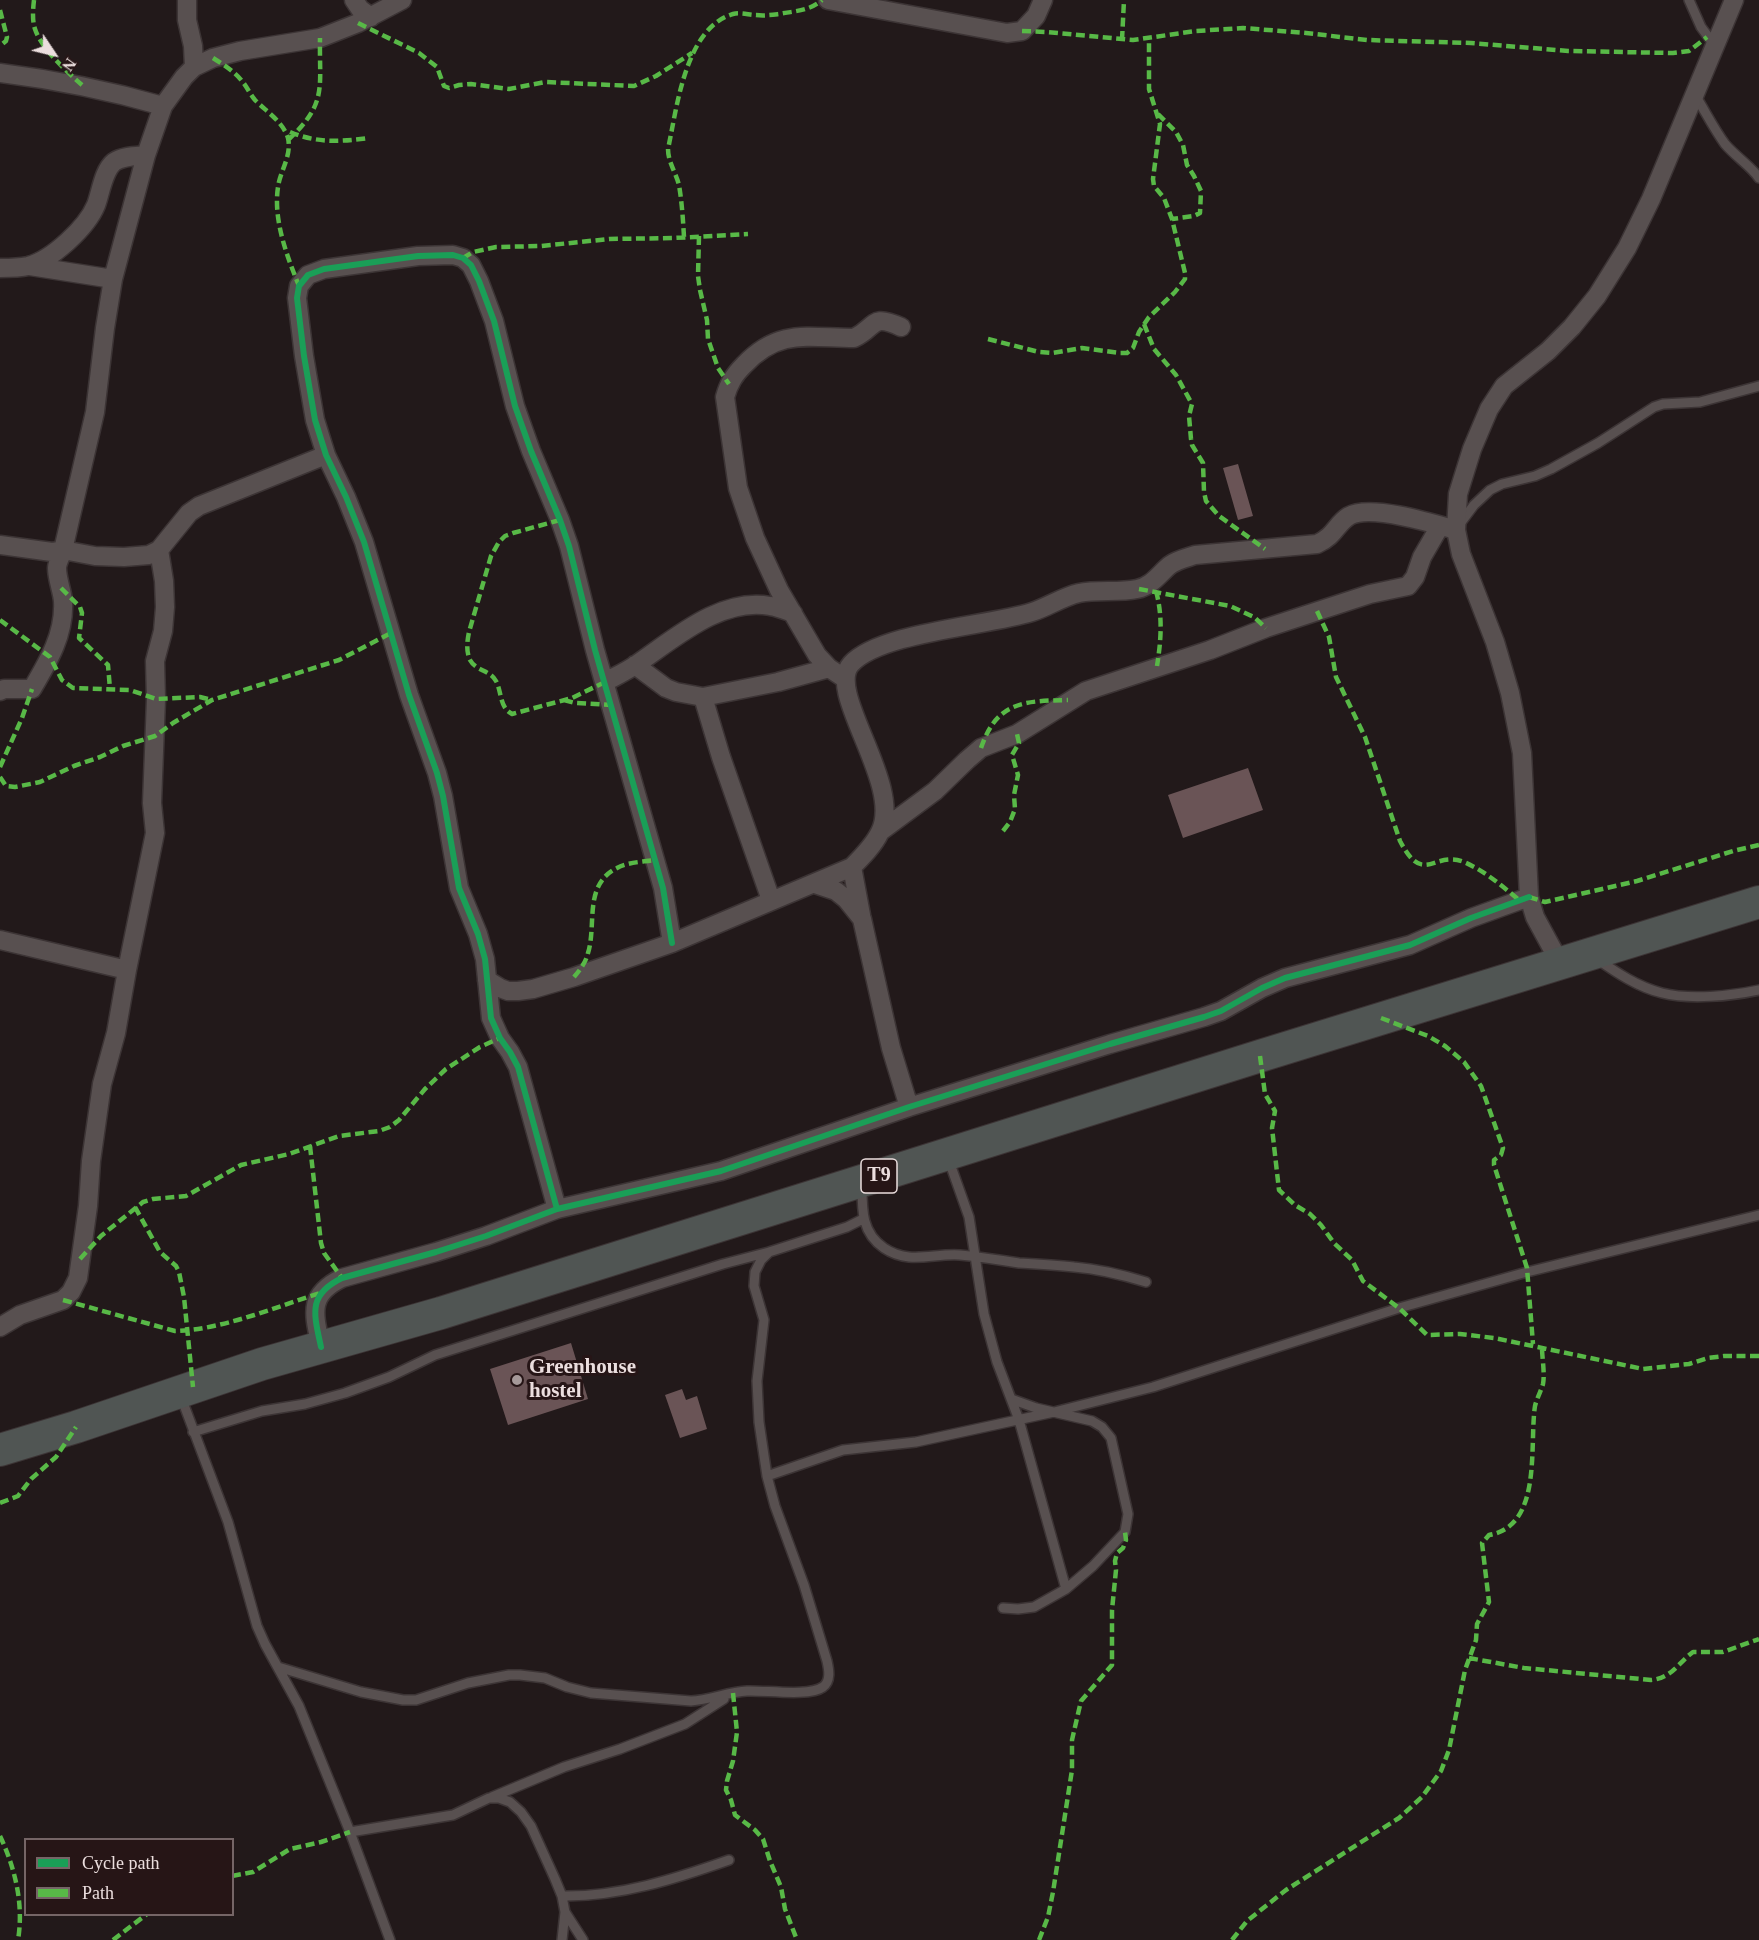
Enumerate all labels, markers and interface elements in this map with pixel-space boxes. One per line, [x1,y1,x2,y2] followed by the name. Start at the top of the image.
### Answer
[24,24,84,84] north arrow
[59,55,79,74] text: N
[861,1159,897,1193] road number: T9
[529,1355,636,1405] place label: Greenhouse hostel
[510,1373,524,1387] marker: Greenhouse hostel
[24,1838,234,1916] legend
[82,1853,159,1873] text: Cycle path
[82,1883,114,1903] text: Path

